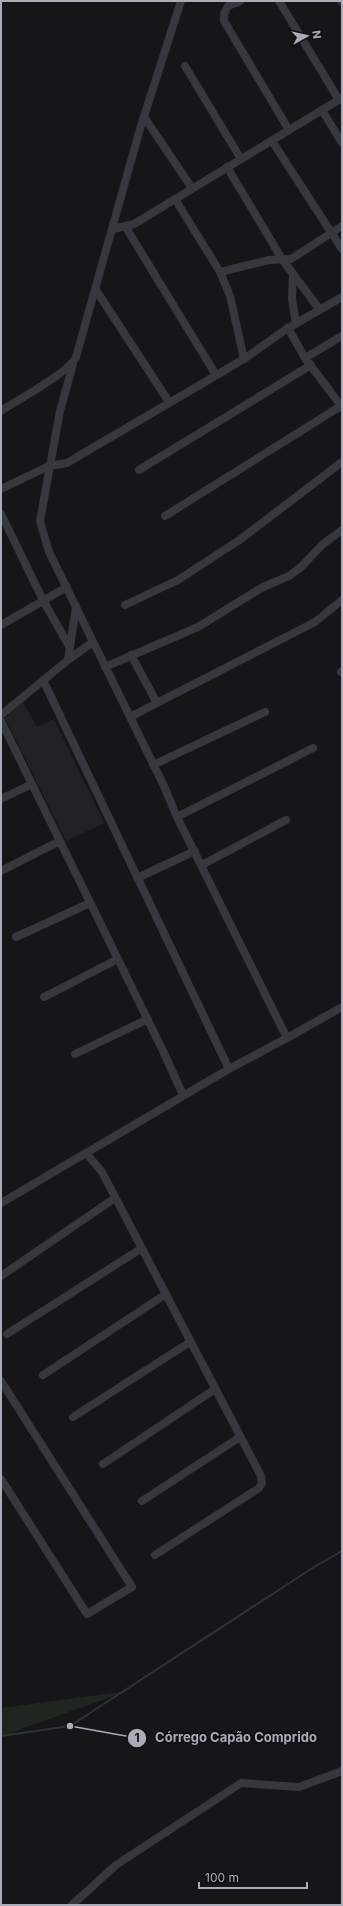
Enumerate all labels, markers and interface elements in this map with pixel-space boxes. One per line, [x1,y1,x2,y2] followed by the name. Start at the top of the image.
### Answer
[287,16,327,56] north arrow
[309,29,324,40] text: N
[127,1725,325,1750] callout: Córrego Capão Comprido
[155,1729,317,1745] text: Córrego Capão Comprido
[134,1730,140,1745] text: 1
[199,1864,307,1890] scale bar
[205,1870,239,1885] text: 100 m

